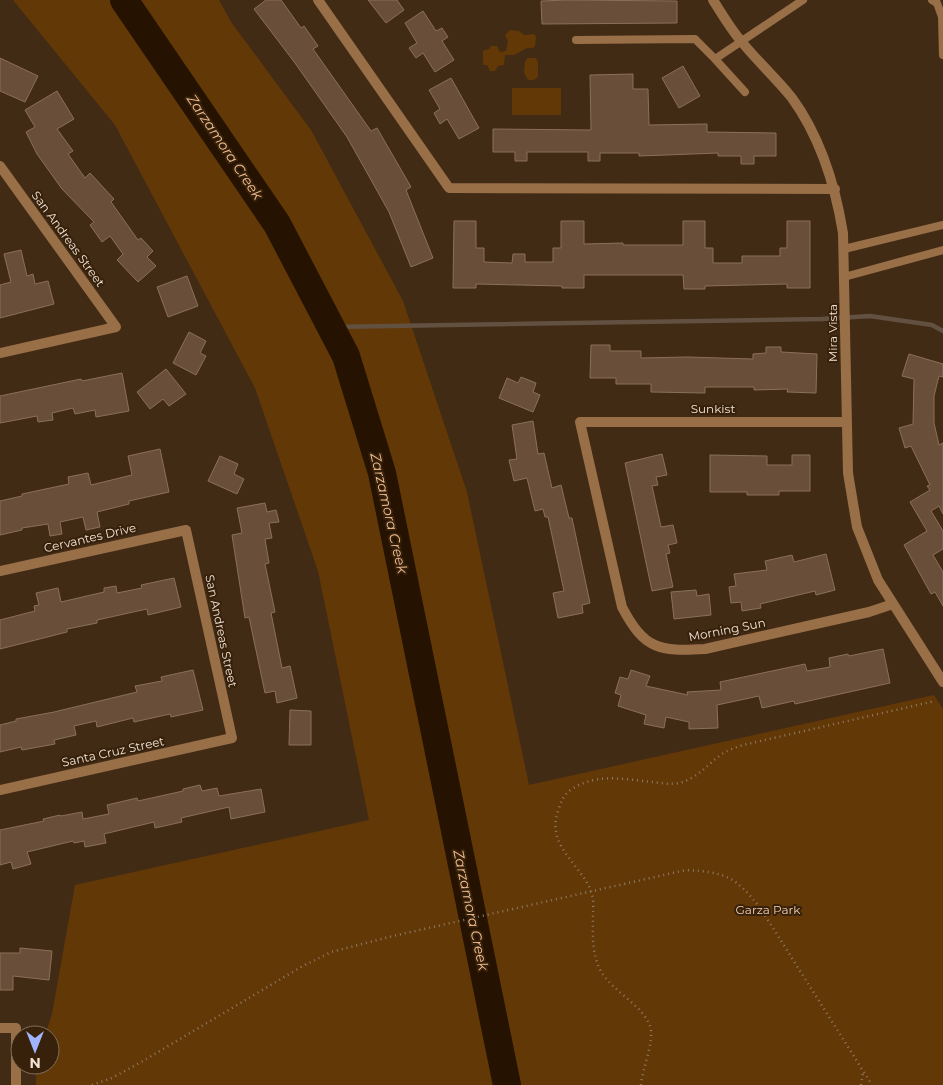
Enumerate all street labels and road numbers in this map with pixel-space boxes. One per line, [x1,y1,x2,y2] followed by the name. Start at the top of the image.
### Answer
[29,188,108,290] street label: San Andreas Street
[825,304,840,362] street label: Mira Vista
[691,401,735,416] street label: Sunkist
[42,520,137,555] street label: Cervantes Drive
[202,573,241,689] street label: San Andreas Street
[687,615,767,644] street label: Morning Sun
[60,733,166,770] street label: Santa Cruz Street

